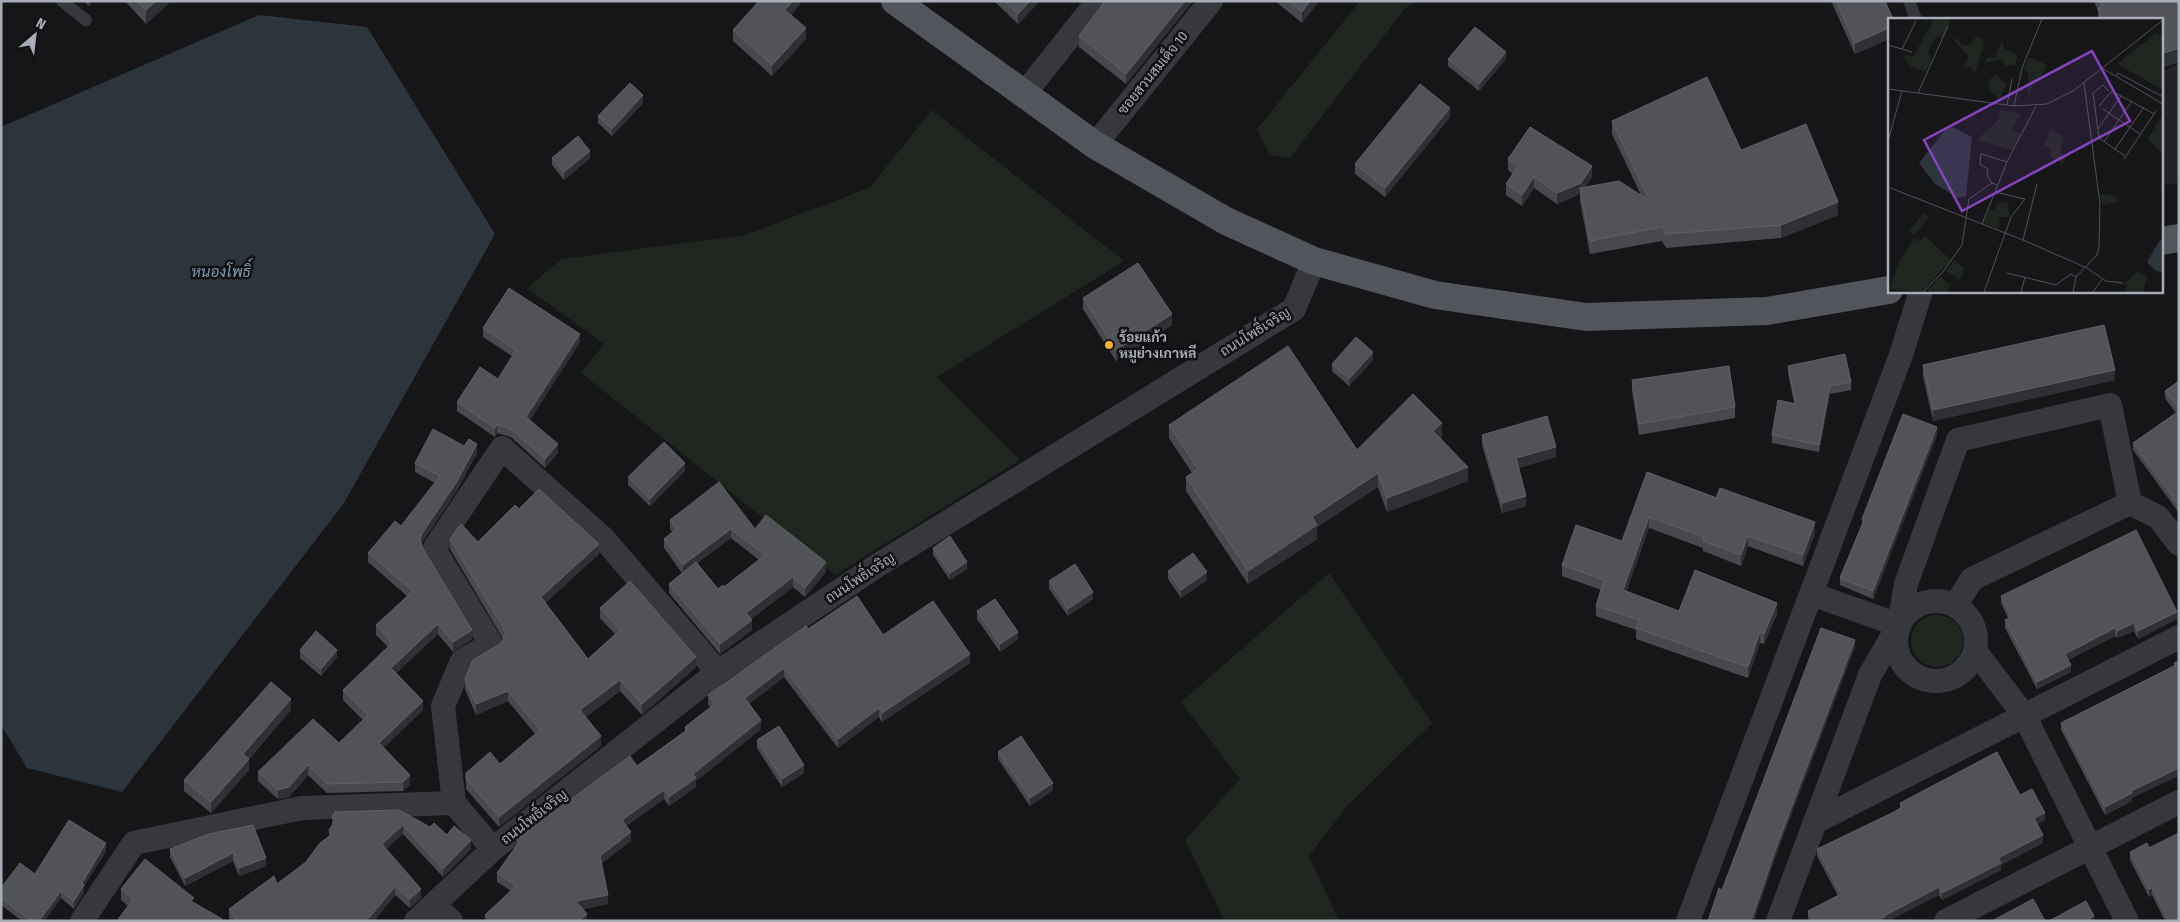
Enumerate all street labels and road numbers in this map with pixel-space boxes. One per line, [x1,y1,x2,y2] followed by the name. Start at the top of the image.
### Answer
[1113,27,1192,118] street label: ซอยสวนสมเด็จ 10
[1214,300,1293,360] street label: ถนนโพธิ์เจริญ
[820,546,898,607] street label: ถนนโพธิ์เจริญ
[495,782,571,848] street label: ถนนโพธิ์เจริญ

